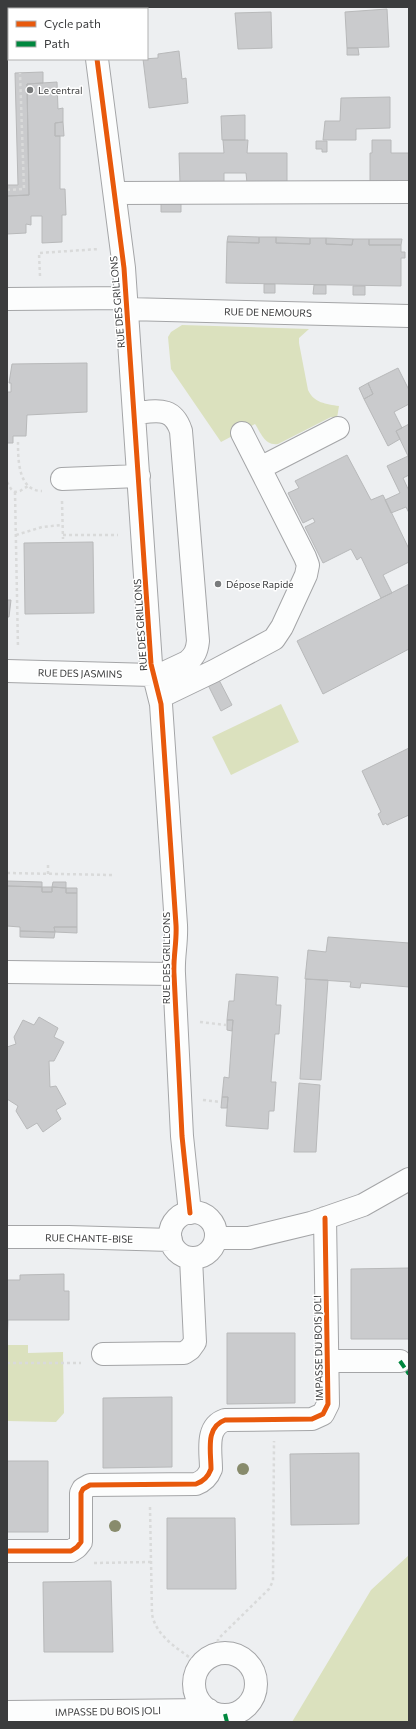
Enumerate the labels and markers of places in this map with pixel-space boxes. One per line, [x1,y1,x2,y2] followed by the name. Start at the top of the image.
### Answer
[38,84,83,96] place label: Le central
[25,85,35,95] marker: Le central
[226,578,294,590] place label: Dépose Rapide
[213,579,223,589] marker: Dépose Rapide

